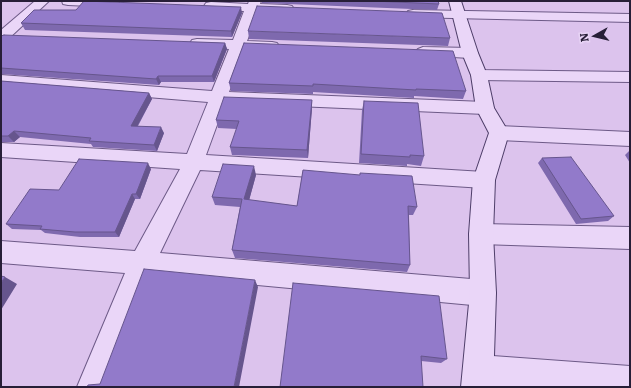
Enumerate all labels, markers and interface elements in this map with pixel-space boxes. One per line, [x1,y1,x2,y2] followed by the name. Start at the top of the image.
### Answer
[575,16,615,56] north arrow
[575,32,592,43] text: N

